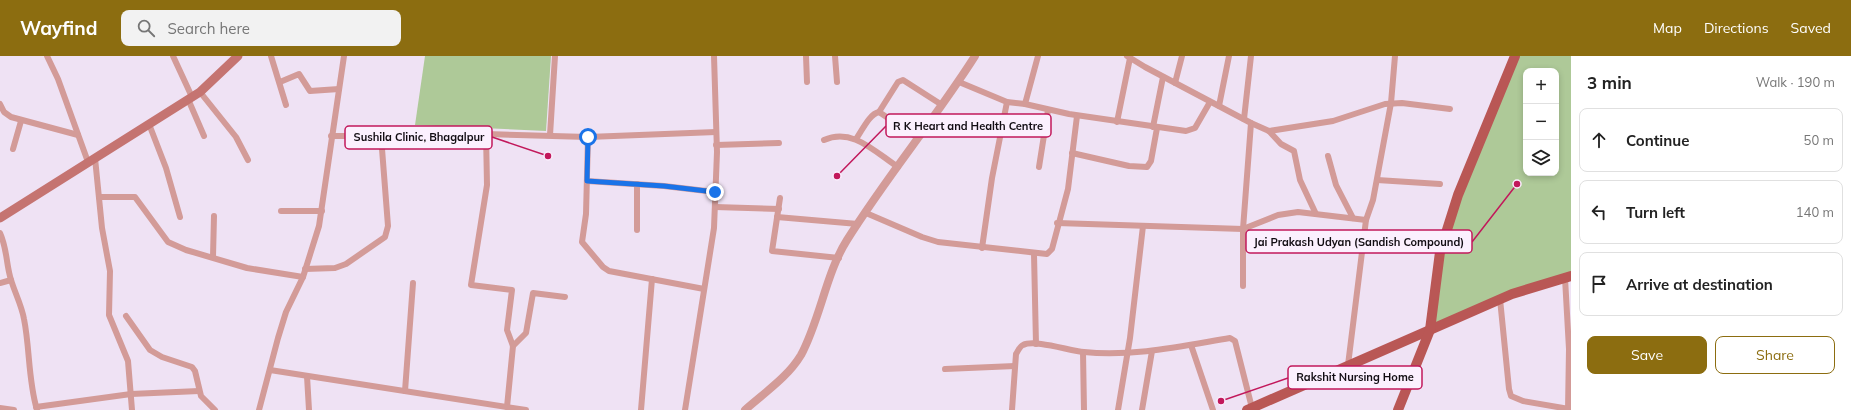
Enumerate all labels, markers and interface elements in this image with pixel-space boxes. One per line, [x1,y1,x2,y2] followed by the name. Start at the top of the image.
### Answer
[121,10,401,46] search box
[20,16,97,40] text: Wayfind
[135,17,157,39] icon: search
[167,19,250,38] text: Search here
[1653,19,1682,37] text: Map
[1704,19,1769,37] text: Directions
[1791,19,1831,37] text: Saved
[1523,68,1559,176] map controls
[1523,68,1559,104] button: +
[1587,72,1632,93] text: 3 min
[1756,74,1835,90] text: Walk · 190 m
[1523,104,1559,140] button: −
[886,114,1051,137] callout: R K Heart and Health Centre
[893,119,1043,133] text: R K Heart and Health Centre
[345,126,492,149] callout: Sushila Clinic, Bhagalpur
[579,128,597,146] route start
[1588,129,1610,151] icon: ahead
[354,130,485,144] text: Sushila Clinic, Bhagalpur
[1626,131,1689,150] text: Continue
[1804,132,1834,148] text: 50 m
[1523,140,1559,176] button: layers
[706,183,724,201] route end
[1588,201,1610,223] icon: left
[1626,203,1685,222] text: Turn left
[1796,204,1834,220] text: 140 m
[1246,230,1472,253] callout: Jai Prakash Udyan (Sandish Compound)
[1254,235,1464,249] text: Jai Prakash Udyan (Sandish Compound)
[1588,273,1610,295] icon: arrive
[1626,275,1773,294] text: Arrive at destination
[1587,336,1707,374] button: Save
[1715,336,1835,374] button: Share
[1288,366,1422,389] callout: Rakshit Nursing Home
[1296,370,1414,384] text: Rakshit Nursing Home

